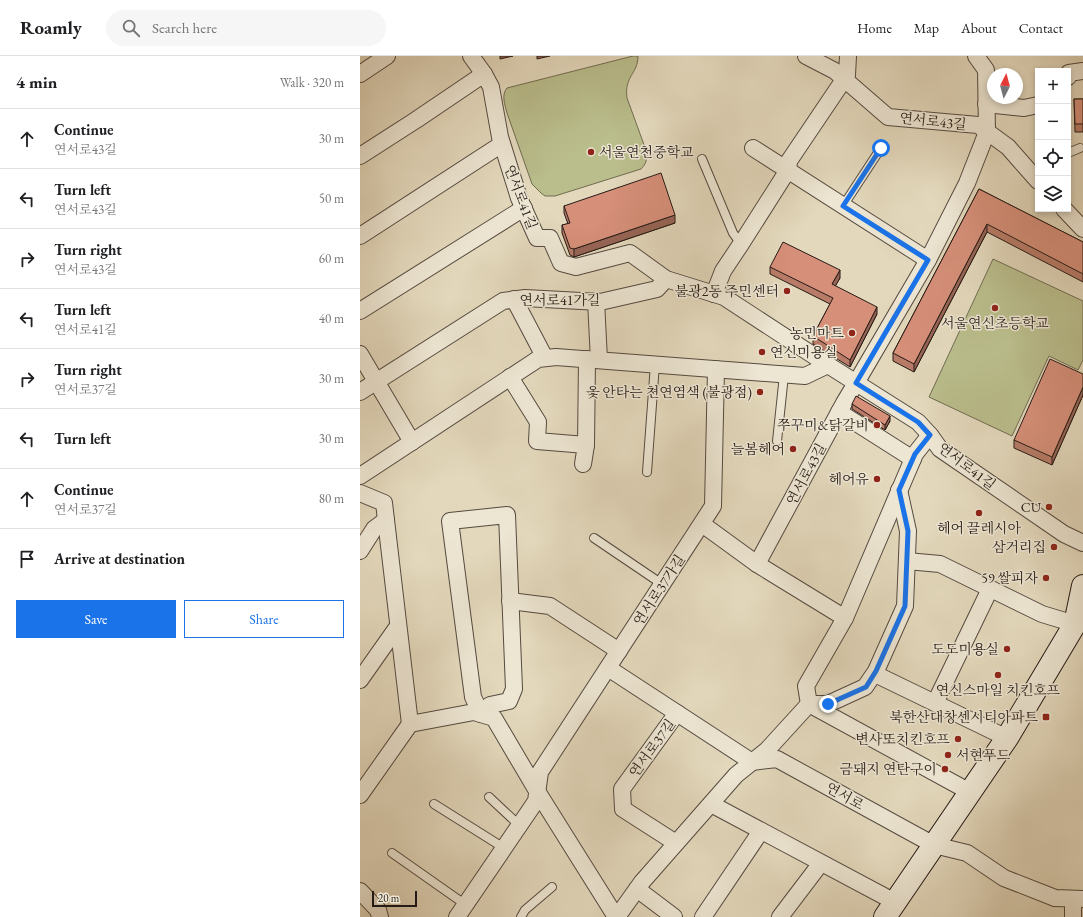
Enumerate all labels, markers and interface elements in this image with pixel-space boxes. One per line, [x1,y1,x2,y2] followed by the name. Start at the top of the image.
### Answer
[106,10,386,46] search box
[20,15,82,40] text: Roamly
[120,17,142,39] icon: search
[152,18,217,37] text: Search here
[857,19,892,37] text: Home
[914,19,939,37] text: Map
[961,19,997,37] text: About
[1019,19,1063,37] text: Contact
[987,68,1023,104] north arrow
[1035,68,1071,212] map controls
[1035,68,1071,104] button: +
[16,71,57,93] text: 4 min
[280,74,344,91] text: Walk · 320 m
[1035,104,1071,140] button: −
[898,109,968,133] street label: 연서로43길
[54,120,114,139] text: Continue
[16,128,38,150] icon: ahead
[319,130,344,147] text: 30 m
[872,139,890,157] route start
[1035,140,1071,176] button: locate
[54,141,117,158] text: 연서로43길
[599,143,694,161] place label: 서울연천중학교
[586,147,596,157] marker: 서울연천중학교
[500,162,542,232] street label: 연서로41길
[1035,176,1071,212] button: layers
[54,180,111,199] text: Turn left
[16,188,38,210] icon: left
[319,190,344,207] text: 50 m
[54,201,117,218] text: 연서로43길
[54,240,122,259] text: Turn right
[16,248,38,270] icon: right
[319,250,344,267] text: 60 m
[54,261,117,278] text: 연서로43길
[675,282,779,300] place label: 불광2동 주민센터
[782,286,792,296] marker: 불광2동 주민센터
[519,291,601,309] street label: 연서로41가길
[54,300,111,319] text: Turn left
[990,303,1000,313] marker: 서울연신초등학교
[16,308,38,330] icon: left
[319,310,344,327] text: 40 m
[941,314,1050,332] place label: 서울연신초등학교
[54,321,117,338] text: 연서로41길
[790,324,844,342] place label: 농민마트
[847,328,857,338] marker: 농민마트
[770,343,838,361] place label: 연신미용실
[757,347,767,357] marker: 연신미용실
[54,360,122,379] text: Turn right
[16,368,38,390] icon: right
[319,370,344,387] text: 30 m
[54,381,117,398] text: 연서로37길
[586,383,752,401] place label: 옻 안타는 쳔연염색 (불광점)
[755,387,765,397] marker: 옻 안타는 쳔연염색 (불광점)
[777,416,869,434] place label: 쭈꾸미&닭갈비
[872,420,882,430] marker: 쭈꾸미&닭갈비
[16,428,38,450] icon: left
[54,429,111,448] text: Turn left
[319,430,344,447] text: 30 m
[935,438,999,494] street label: 연서로41길
[731,440,785,458] place label: 늘봄헤어
[782,440,830,508] street label: 연서로43길
[788,444,798,454] marker: 늘봄헤어
[828,470,869,488] place label: 헤어유
[872,474,882,484] marker: 헤어유
[54,480,114,499] text: Continue
[16,488,38,510] icon: ahead
[319,490,344,507] text: 80 m
[1021,498,1042,516] place label: CU
[54,501,117,518] text: 연서로37길
[1044,502,1054,512] marker: CU
[974,508,984,518] marker: 헤어 끌레시아
[937,519,1021,537] place label: 헤어 끌레시아
[992,538,1046,556] place label: 삼거리집
[1049,542,1059,552] marker: 삼거리집
[16,548,38,570] icon: arrive
[54,549,185,568] text: Arrive at destination
[629,551,689,629] street label: 연서로37가길
[981,569,1038,587] place label: 59 쌀피자
[1041,573,1051,583] marker: 59 쌀피자
[16,600,176,638] button: Save
[184,600,344,638] button: Share
[931,640,999,658] place label: 도도미용실
[1002,644,1012,654] marker: 도도미용실
[993,670,1003,680] marker: 연신스마일 치킨호프
[936,681,1060,699] place label: 연신스마일 치킨호프
[819,695,837,713] route end
[889,708,1038,726] place label: 북한산대창센시티아파트
[1041,712,1051,722] marker: 북한산대창센시티아파트
[625,715,679,781] street label: 연서로37길
[855,730,950,748] place label: 변사또치킨호프
[953,734,963,744] marker: 변사또치킨호프
[956,746,1011,764] place label: 서현푸드
[943,750,953,760] marker: 서현푸드
[840,760,937,778] place label: 금돼지 연탄구이
[940,764,950,774] marker: 금돼지 연탄구이
[823,778,868,814] street label: 연서로
[372,889,417,908] scale bar
[378,891,399,905] text: 20 m

